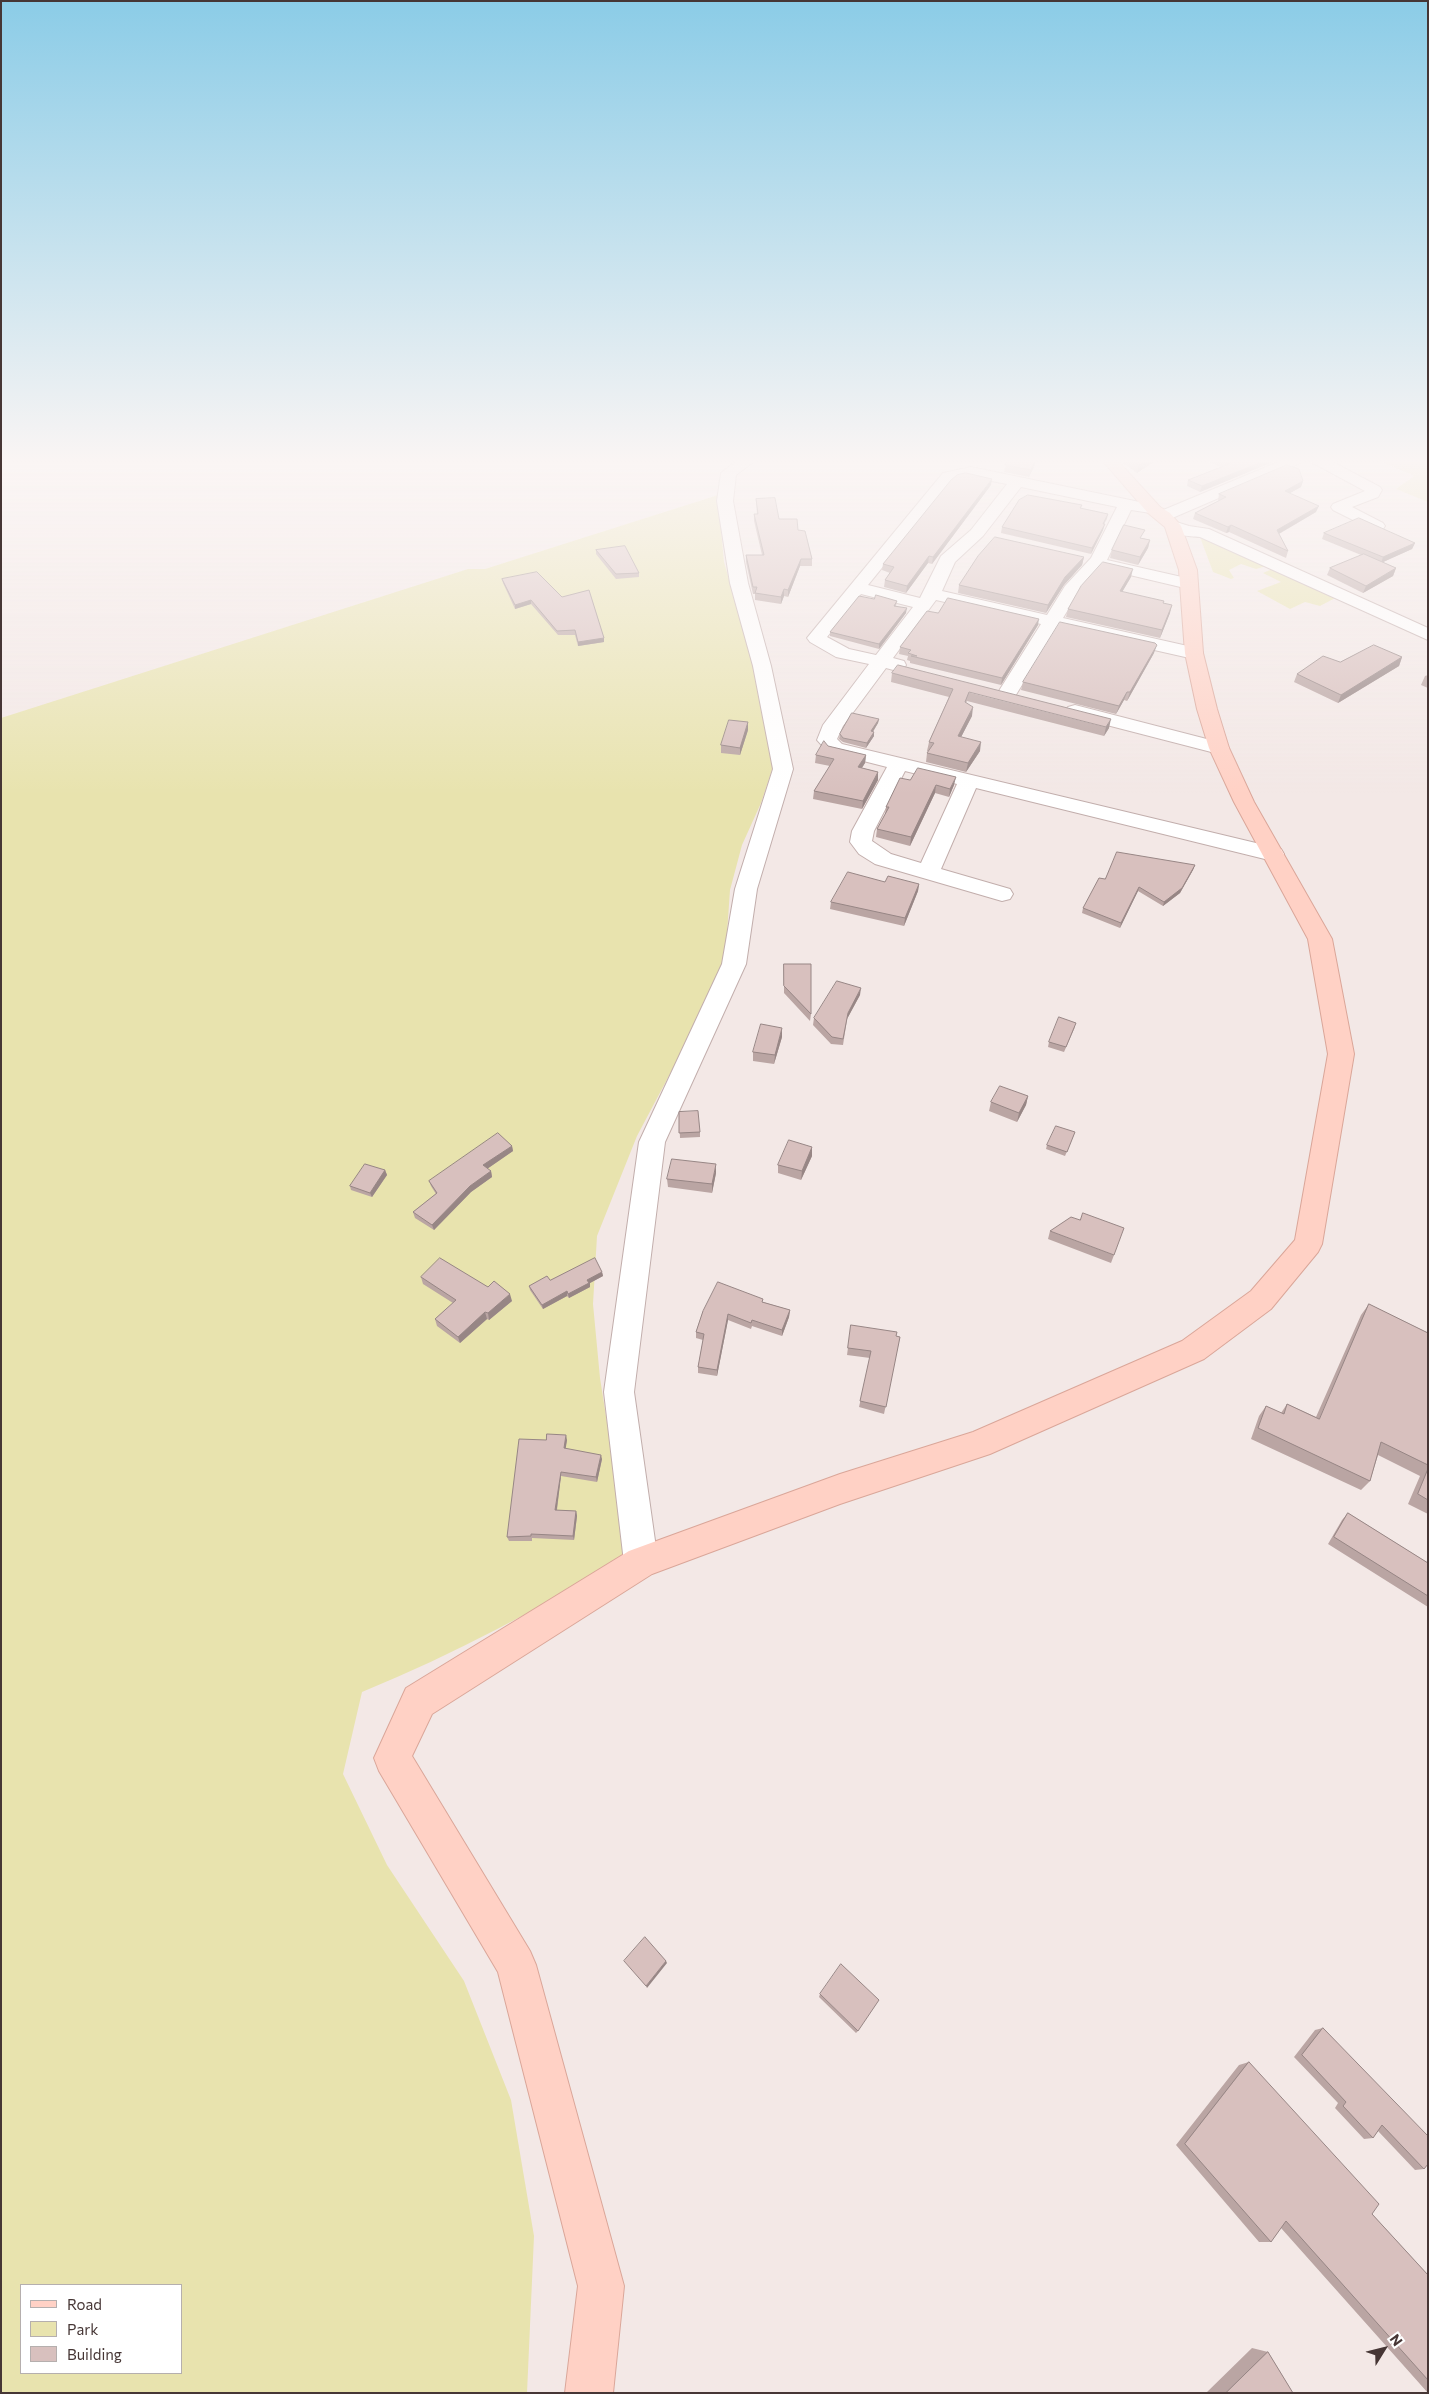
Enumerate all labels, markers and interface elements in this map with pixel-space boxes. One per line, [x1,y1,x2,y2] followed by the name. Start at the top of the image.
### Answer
[20,2284,182,2374] legend
[67,2295,102,2313] text: Road
[67,2320,98,2338] text: Park
[1359,2324,1409,2374] north arrow
[1387,2331,1407,2349] text: N
[67,2345,122,2363] text: Building

